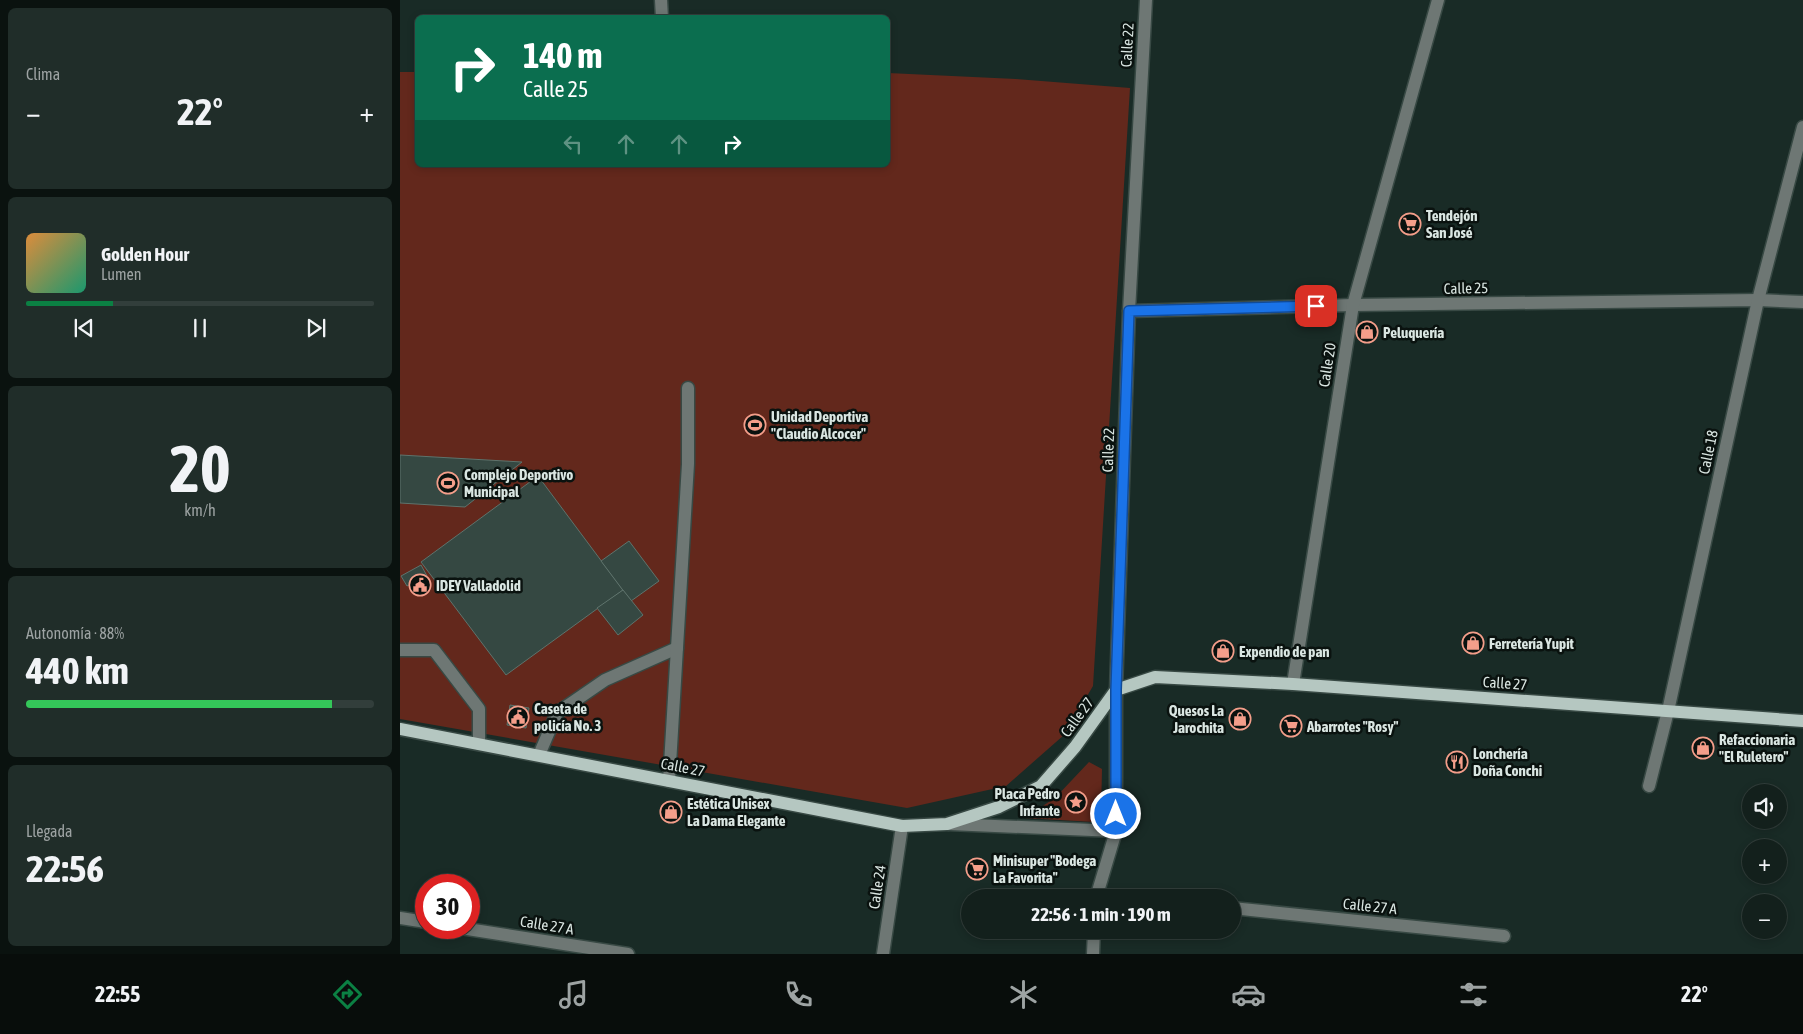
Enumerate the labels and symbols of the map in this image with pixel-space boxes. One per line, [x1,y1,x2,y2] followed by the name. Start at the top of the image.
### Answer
[1117,22,1137,68] street label: Calle 22
[1426,207,1477,241] place label: Tendejón San José
[1398,212,1422,236] supermarket icon: Tendejón San José
[1444,279,1488,297] street label: Calle 25
[1295,285,1337,327] pin
[1355,320,1379,344] shop icon: Peluquería
[1383,324,1444,341] place label: Peluquería
[1315,342,1339,388] street label: Calle 20
[771,408,868,442] place label: Unidad Deportiva "Claudio Alcocer"
[743,413,767,437] sports icon: Unidad Deportiva "Claudio Alcocer"
[1099,427,1117,473] street label: Calle 22
[1695,428,1721,476] street label: Calle 18
[464,466,573,500] place label: Complejo Deportivo Municipal
[436,471,460,495] sports icon: Complejo Deportivo Municipal
[408,573,432,597] public building icon: IDEY Valladolid
[436,577,521,594] place label: IDEY Valladolid
[1461,631,1485,655] shop icon: Ferretería Yupit
[1489,635,1575,652] place label: Ferretería Yupit
[1211,639,1235,663] shop icon: Expendio de pan
[1239,643,1330,660] place label: Expendio de pan
[1482,673,1528,693] street label: Calle 27
[1057,694,1097,740] street label: Calle 27
[534,700,601,734] place label: Caseta de policía No. 3
[1169,702,1224,736] place label: Quesos La Jarochita
[506,705,530,729] public building icon: Caseta de policía No. 3
[1228,707,1252,731] shop icon: Quesos La Jarochita
[1279,714,1303,738] supermarket icon: Abarrotes "Rosy"
[1306,718,1399,735] place label: Abarrotes "Rosy"
[1719,731,1795,765] place label: Refaccionaria "El Ruletero"
[1691,736,1715,760] shop icon: Refaccionaria "El Ruletero"
[1473,745,1542,779] place label: Lonchería Doña Conchi
[1445,750,1469,774] restaurant icon: Lonchería Doña Conchi
[660,754,706,780] street label: Calle 27
[995,785,1060,819] place label: Placa Pedro Infante
[1089,787,1141,839] position arrow
[1064,790,1088,814] place icon: Placa Pedro Infante
[687,795,786,829] place label: Estética Unisex La Dama Elegante
[659,800,683,824] shop icon: Estética Unisex La Dama Elegante
[993,852,1096,886] place label: Minisuper "Bodega La Favorita"
[965,857,989,881] supermarket icon: Minisuper "Bodega La Favorita"
[865,864,889,910] street label: Calle 24
[415,874,480,939] speed limit sign: 30
[1342,895,1398,917] street label: Calle 27 A
[519,912,576,938] street label: Calle 27 A

